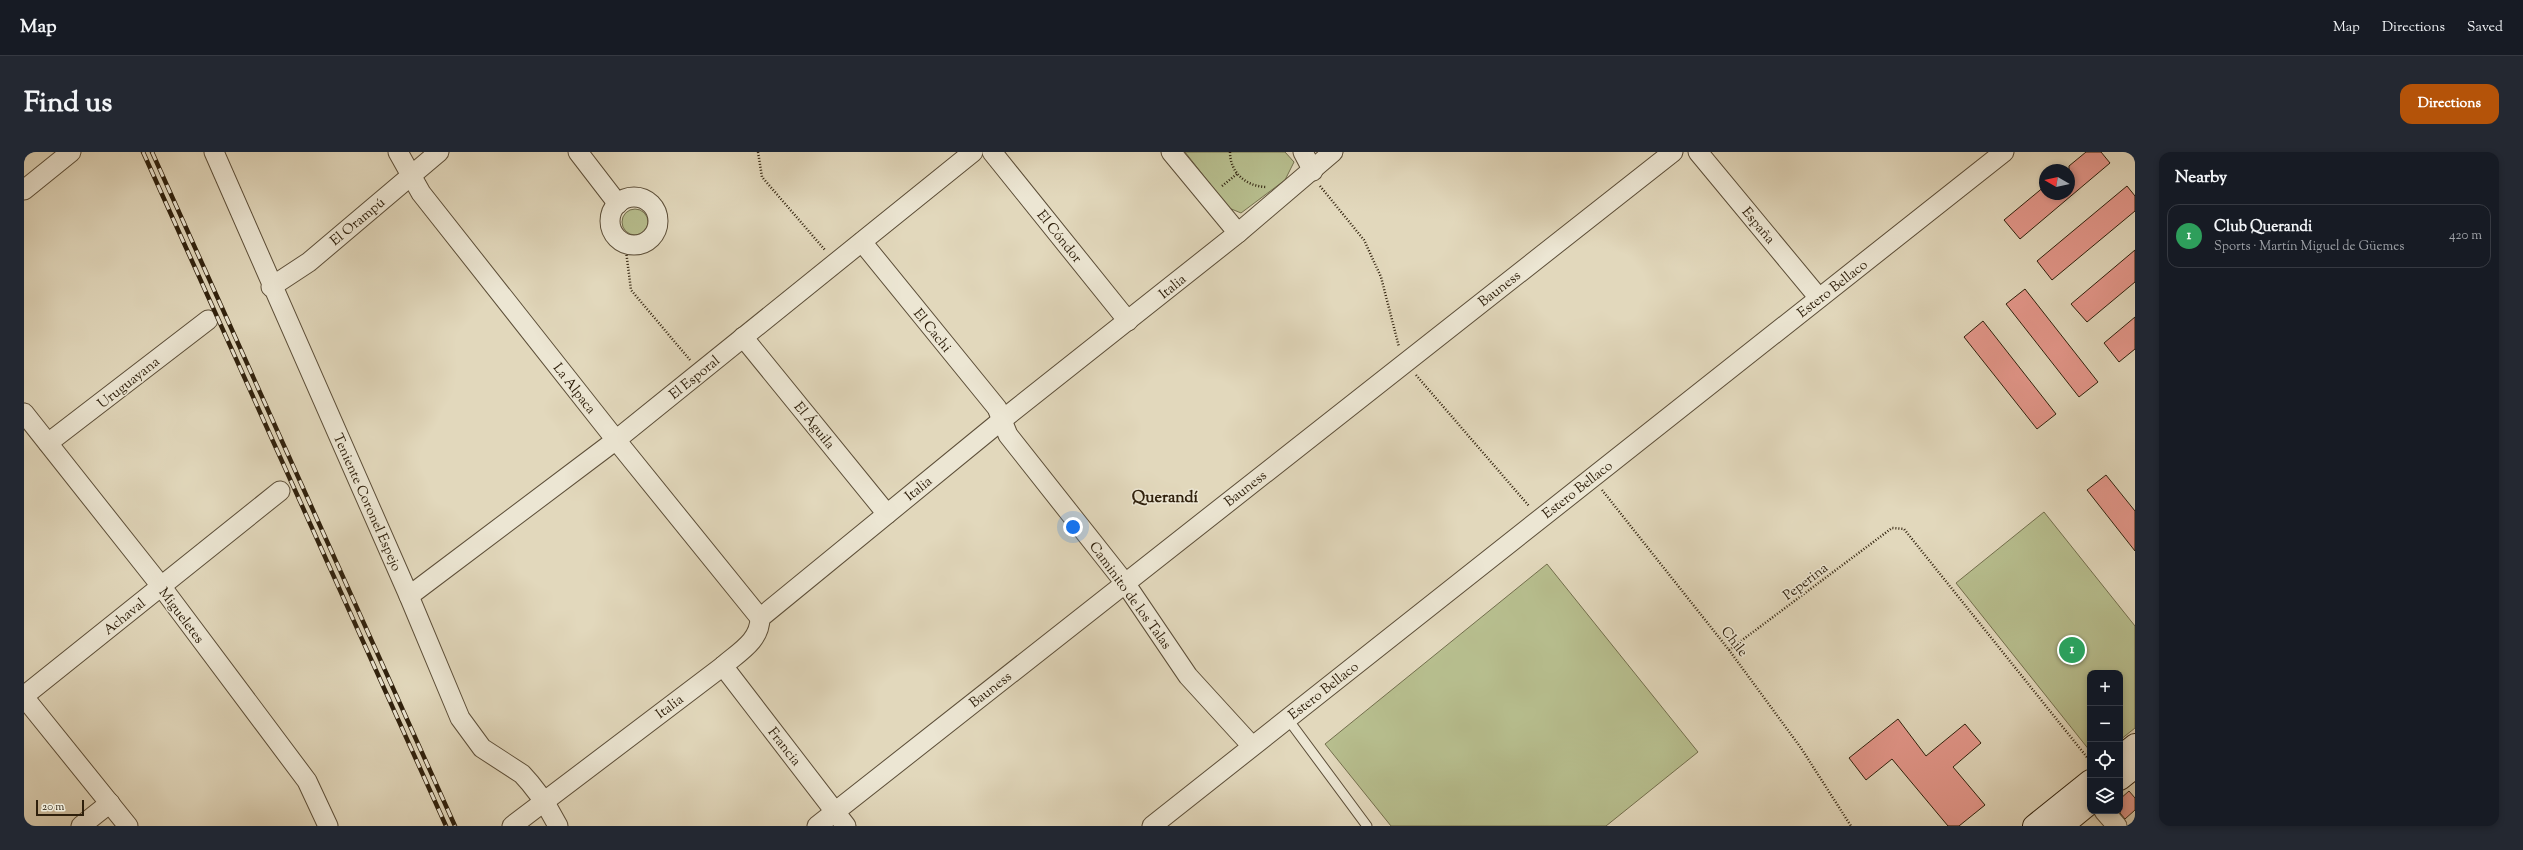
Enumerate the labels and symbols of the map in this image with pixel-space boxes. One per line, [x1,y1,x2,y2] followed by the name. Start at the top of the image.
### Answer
[2039,164,2075,200] north arrow
[326,194,390,251] street label: El Orampú
[1736,203,1779,250] street label: España
[1031,207,1086,268] street label: El Cóndor
[1794,255,1873,323] street label: Estero Bellaco
[1475,267,1526,312] street label: Bauness
[1155,270,1192,305] street label: Italia
[908,305,955,357] street label: El Cachi
[666,352,725,405] street label: El Esporal
[94,353,165,414] street label: Uruguayana
[547,360,600,419] street label: La Alpaca
[788,398,839,455] street label: El Águila
[327,431,406,575] street label: Teniente Coronel Espejo
[1539,456,1618,524] street label: Estero Bellaco
[1221,467,1272,512] street label: Bauness
[901,472,938,507] street label: Italia
[1132,487,1199,510] district label: Querandí
[1063,517,1083,537] your location
[1083,538,1175,654] street label: Caminito de los Talas
[1779,559,1833,606] street label: Peperina
[153,584,208,648] street label: Migueletes
[100,594,151,641] street label: Achaval
[1715,623,1752,662] street label: Chile
[2059,635,2085,665] pin: 1
[1285,657,1364,725] street label: Estero Bellaco
[966,668,1017,713] street label: Bauness
[652,690,689,725] street label: Italia
[762,724,805,771] street label: Francia
[36,798,84,817] scale bar

